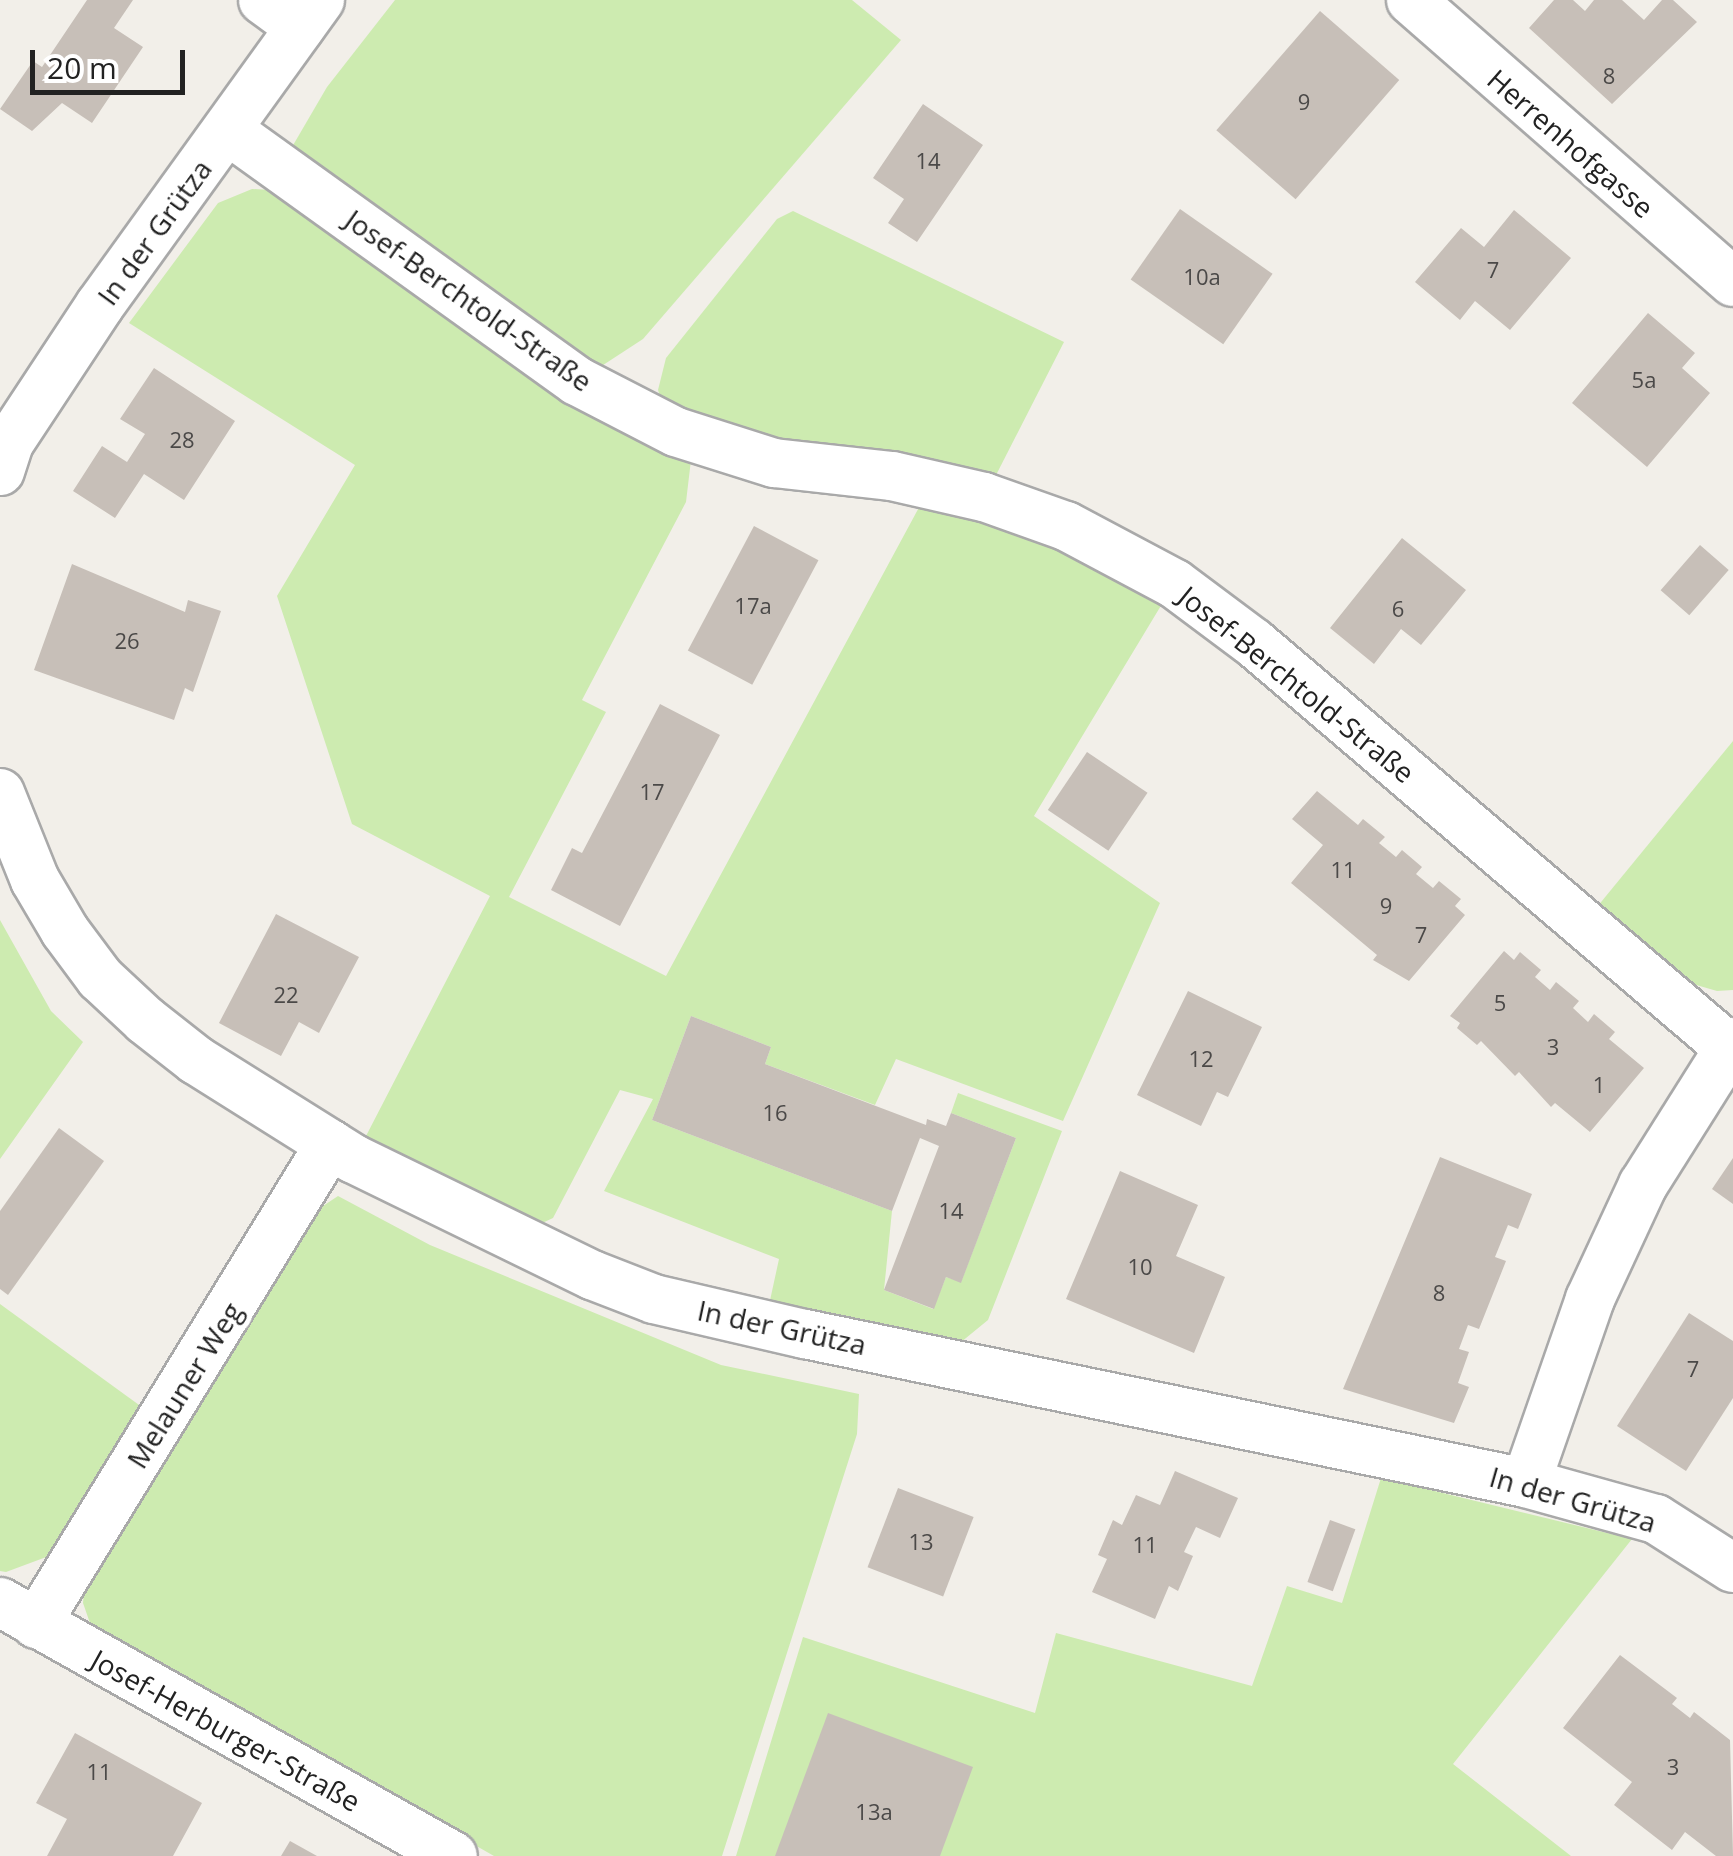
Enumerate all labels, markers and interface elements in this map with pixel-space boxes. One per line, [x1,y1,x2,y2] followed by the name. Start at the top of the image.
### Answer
[35,30,190,92] scale bar
[47,47,117,88] text: 20 m
[1481,62,1661,224] street label: Herrenhofgasse
[1603,63,1615,89] house number: 8
[1298,89,1310,115] house number: 9
[915,148,941,174] house number: 14
[90,153,218,311] street label: In der Grütza
[339,202,599,398] street label: Josef-Berchtold-Straße
[1487,257,1499,283] house number: 7
[1183,264,1221,290] house number: 10a
[1632,367,1656,393] house number: 5a
[169,427,195,453] house number: 28
[1172,579,1422,789] street label: Josef-Berchtold-Straße
[734,593,772,619] house number: 17a
[1392,596,1404,622] house number: 6
[114,628,140,654] house number: 26
[639,779,665,805] house number: 17
[1330,857,1356,883] house number: 11
[1380,893,1392,919] house number: 9
[1415,922,1427,948] house number: 7
[273,982,299,1008] house number: 22
[1494,990,1506,1016] house number: 5
[1547,1034,1559,1060] house number: 3
[1188,1046,1214,1072] house number: 12
[1593,1072,1605,1098] house number: 1
[762,1100,788,1126] house number: 16
[938,1198,964,1224] house number: 14
[1127,1254,1153,1280] house number: 10
[1433,1280,1445,1306] house number: 8
[695,1293,869,1361] street label: In der Grütza
[120,1296,248,1474] street label: Melauner Weg
[1687,1356,1699,1382] house number: 7
[1486,1459,1660,1539] street label: In der Grütza
[908,1529,934,1555] house number: 13
[1132,1532,1158,1558] house number: 11
[86,1642,366,1818] street label: Josef-Herburger-Straße
[1667,1754,1679,1780] house number: 3
[86,1759,112,1785] house number: 11
[855,1799,893,1825] house number: 13a

